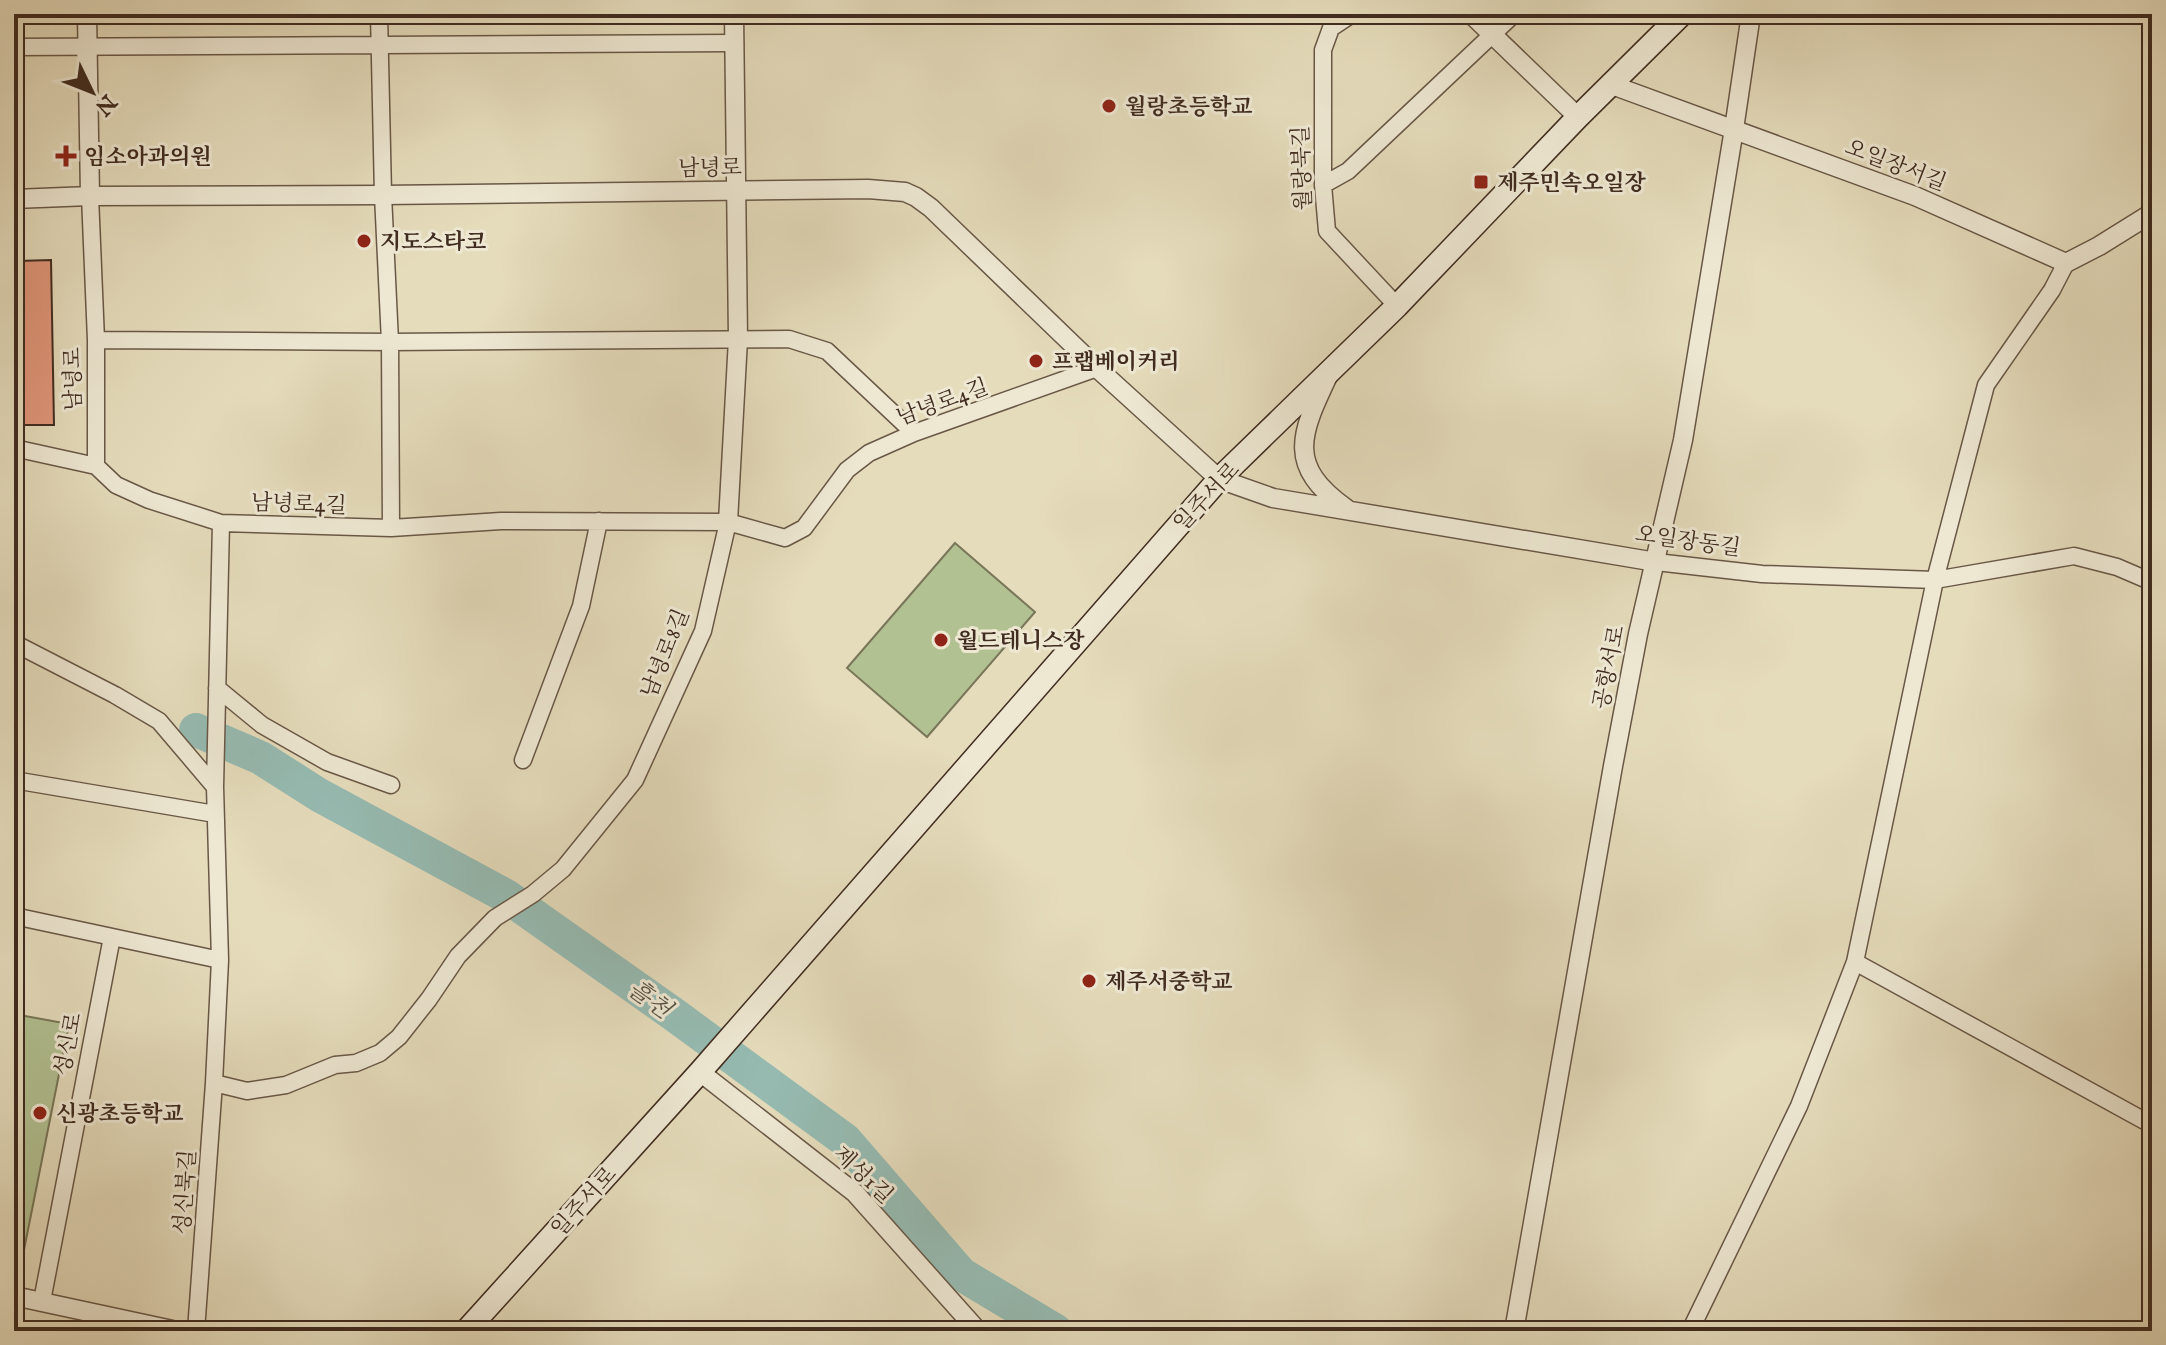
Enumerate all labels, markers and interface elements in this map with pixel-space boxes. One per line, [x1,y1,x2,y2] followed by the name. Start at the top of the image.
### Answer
[52,52,132,132] north arrow
[88,87,123,121] text: N
[1125,94,1253,122] place label: 월랑초등학교
[1100,97,1118,115] marker: 월랑초등학교
[1288,125,1318,211] street label: 월랑북길
[1841,134,1950,198] street label: 오일장서길
[84,144,212,172] place label: 임소아과의원
[55,145,77,167] marker: 임소아과의원
[678,154,742,184] street label: 남녕로
[1497,170,1647,198] place label: 제주민속오일장
[1472,173,1490,191] marker: 제주민속오일장
[380,229,486,257] place label: 지도스타코
[355,232,373,250] marker: 지도스타코
[59,347,89,411] street label: 남녕로
[1052,349,1180,377] place label: 프랩베이커리
[1027,352,1045,370] marker: 프랩베이커리
[893,373,992,432] street label: 남녕로4길
[1168,457,1247,538] street label: 일주서로
[251,489,347,521] street label: 남녕로4길
[1633,521,1742,563] street label: 오일장동길
[635,605,696,702] street label: 남녕로8길
[1588,623,1632,712] street label: 공항서로
[957,628,1085,656] place label: 월드테니스장
[932,631,950,649] marker: 월드테니스장
[1105,969,1233,997] place label: 제주서중학교
[1080,972,1098,990] marker: 제주서중학교
[621,974,678,1027] water label: 흘천
[49,1010,89,1078] street label: 성신로
[56,1101,184,1129] place label: 신광초등학교
[31,1104,49,1122] marker: 신광초등학교
[827,1141,898,1210] street label: 제성1길
[169,1149,203,1236] street label: 성신북길
[546,1161,623,1243] street label: 일주서로

